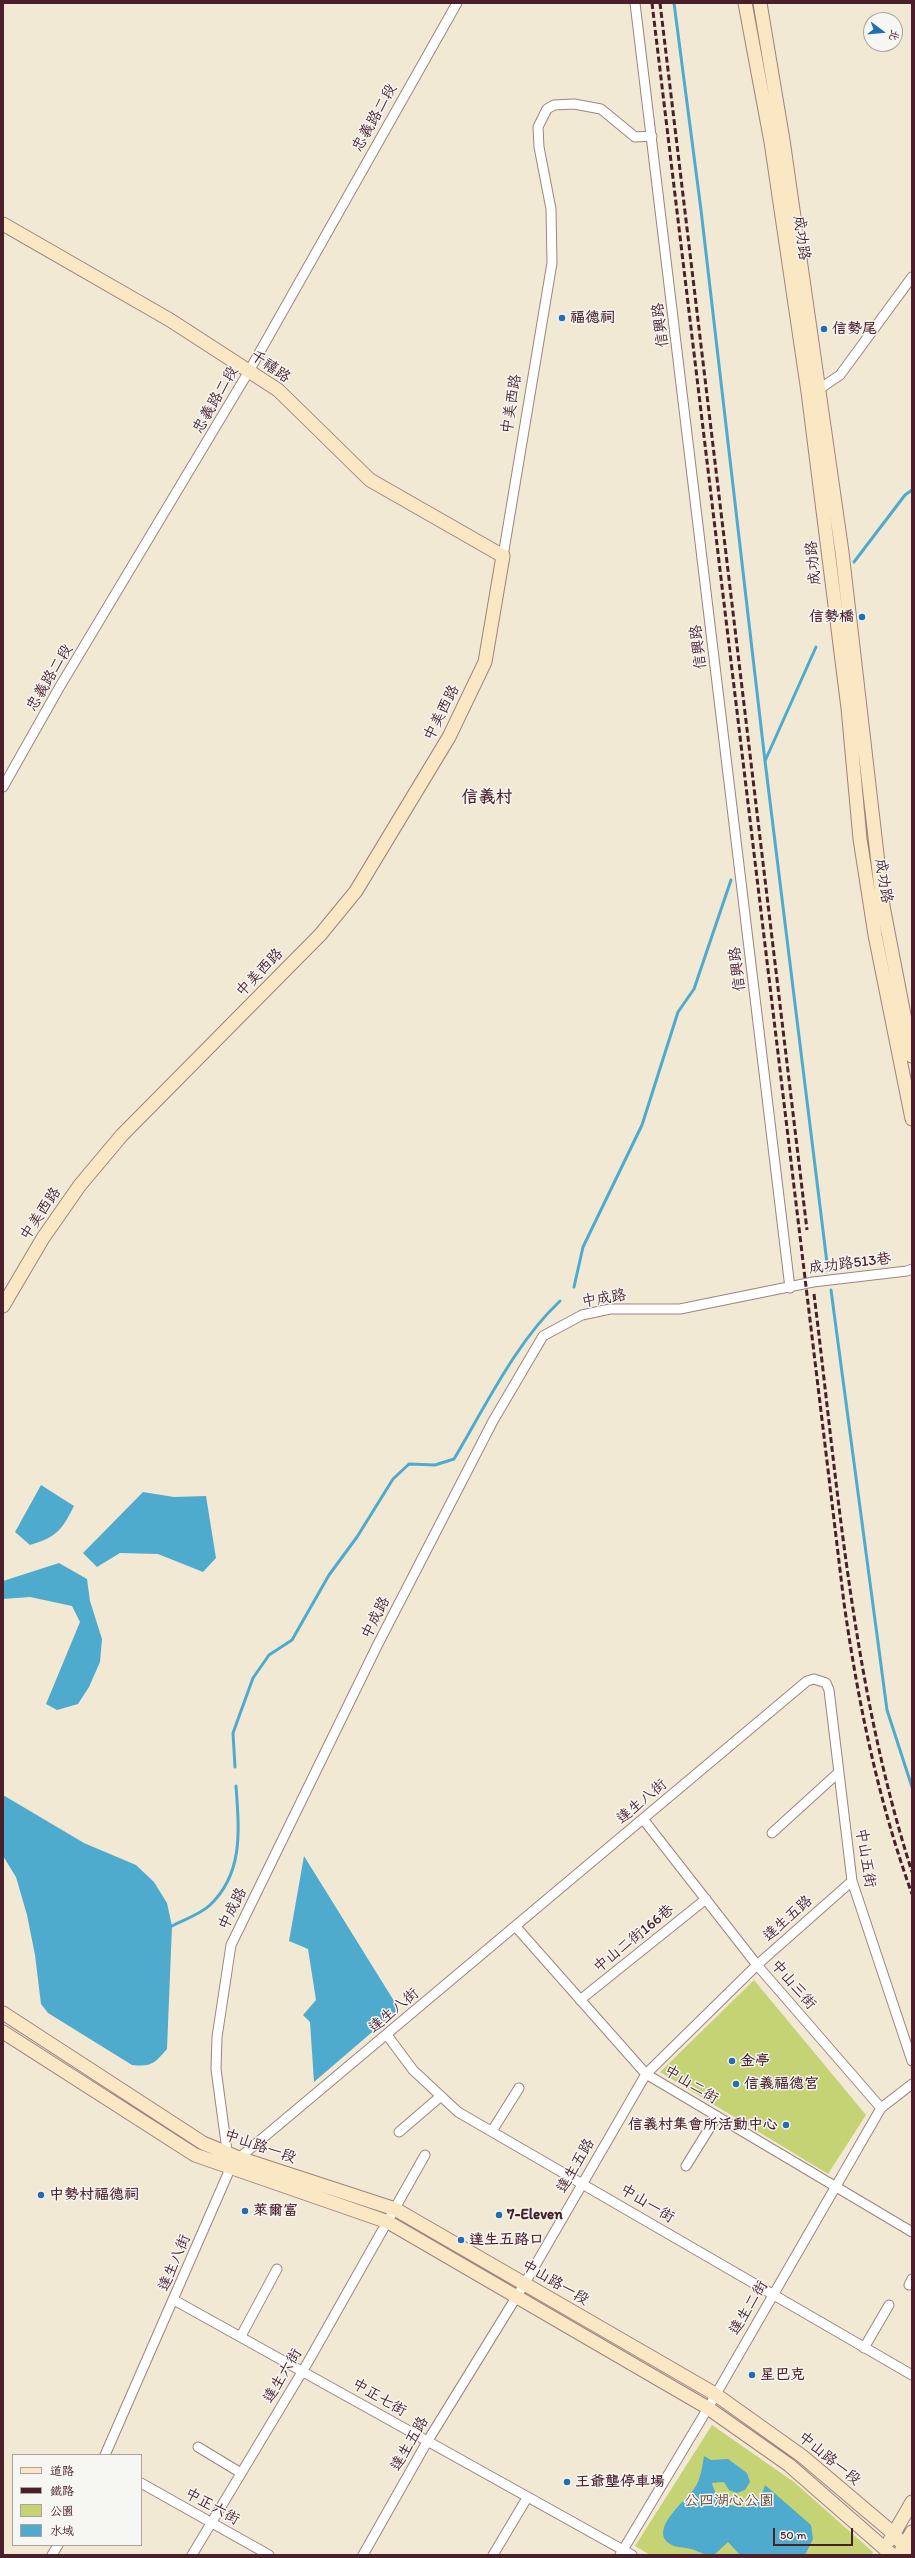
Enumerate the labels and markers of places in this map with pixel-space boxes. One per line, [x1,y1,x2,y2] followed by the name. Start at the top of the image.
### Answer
[570,309,615,327] place label: 福德祠
[557,313,567,323] marker: 福德祠
[832,320,877,338] place label: 信勢尾
[819,324,829,334] marker: 信勢尾
[809,608,854,626] place label: 信勢橋
[857,612,867,622] marker: 信勢橋
[740,2052,770,2070] place label: 金亭
[727,2056,737,2066] marker: 金亭
[744,2075,819,2093] place label: 信義福德宮
[731,2079,741,2089] marker: 信義福德宮
[628,2116,778,2134] place label: 信義村集會所活動中心
[781,2120,791,2130] marker: 信義村集會所活動中心
[49,2186,139,2204] place label: 中勢村福德祠
[36,2190,46,2200] marker: 中勢村福德祠
[253,2202,298,2220] place label: 萊爾富
[240,2206,250,2216] marker: 萊爾富
[507,2206,563,2224] place label: 7-Eleven
[494,2210,504,2220] marker: 7-Eleven
[469,2231,544,2249] place label: 達生五路口
[456,2235,466,2245] marker: 達生五路口
[760,2366,805,2384] place label: 星巴克
[747,2370,757,2380] marker: 星巴克
[575,2473,665,2491] place label: 王爺壟停車場
[562,2477,572,2487] marker: 王爺壟停車場

